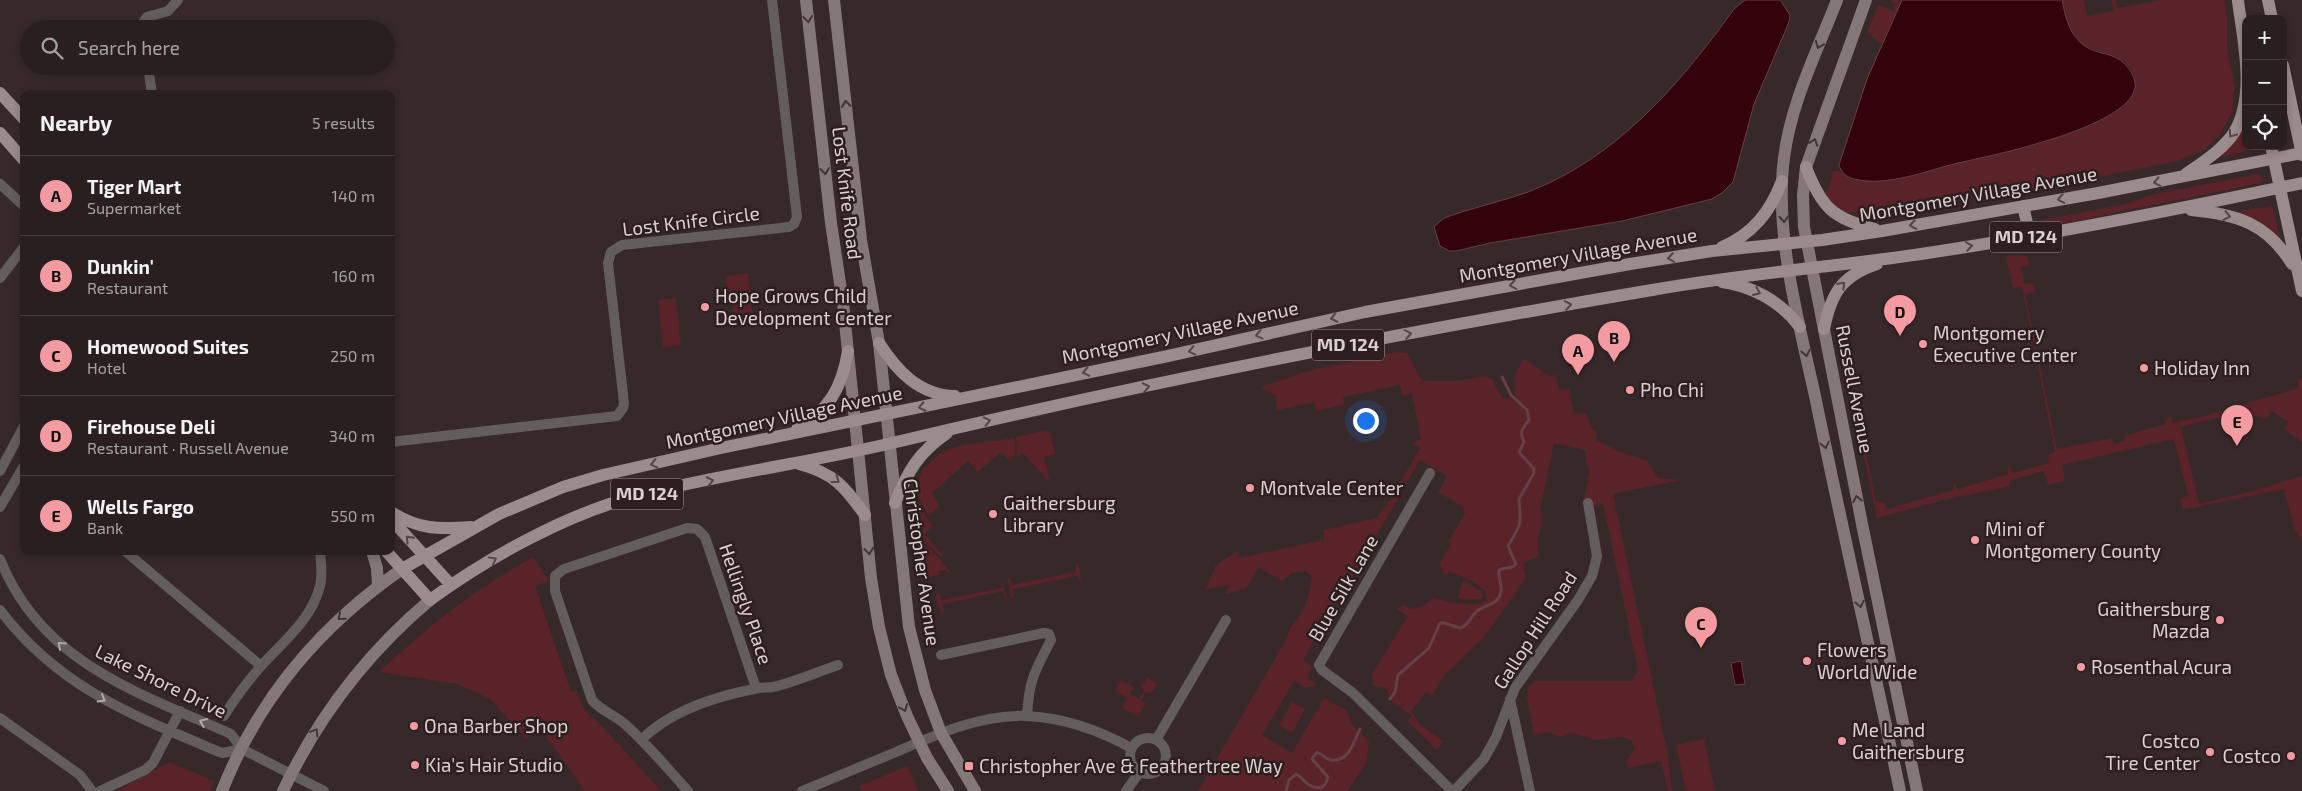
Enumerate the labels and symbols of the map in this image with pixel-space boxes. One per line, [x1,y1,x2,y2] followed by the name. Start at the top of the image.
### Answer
[802,16,813,24] one-way arrow
[1814,40,1825,49] one-way arrow
[841,100,852,108] one-way arrow
[828,125,867,261] street label: Lost Knife Road
[2228,129,2238,138] one-way arrow
[1808,138,1818,146] one-way arrow
[1857,161,2099,226] street label: Montgomery Village Avenue
[819,167,830,175] one-way arrow
[2153,176,2161,186] one-way arrow
[2056,194,2065,204] one-way arrow
[621,201,761,240] street label: Lost Knife Circle
[2222,210,2231,221] one-way arrow
[1778,216,1789,224] one-way arrow
[1908,220,1917,230] one-way arrow
[1457,222,1699,287] street label: Montgomery Village Avenue
[1990,222,2062,252] road number: MD 124
[1965,242,1973,252] one-way arrow
[1667,252,1675,262] one-way arrow
[1509,280,1518,290] one-way arrow
[1836,282,1845,291] one-way arrow
[715,284,892,329] place label: Hope Grows Child Development Center
[1752,285,1761,296] one-way arrow
[1060,295,1300,368] street label: Montgomery Village Avenue
[1884,295,1916,336] pin: D
[699,301,711,313] marker: Hope Grows Child Development Center
[1563,301,1572,311] one-way arrow
[1329,312,1338,323] one-way arrow
[1598,321,1630,362] pin: B
[1933,321,2078,366] place label: Montgomery Executive Center
[1832,323,1879,455] street label: Russell Avenue
[1254,329,1263,340] one-way arrow
[1403,329,1412,340] one-way arrow
[1312,330,1384,360] road number: MD 124
[1562,334,1594,375] pin: A
[1917,338,1929,350] marker: Montgomery Executive Center
[1187,345,1196,356] one-way arrow
[1800,349,1811,358] one-way arrow
[2154,356,2250,379] place label: Holiday Inn
[2138,362,2150,374] marker: Holiday Inn
[1081,366,1090,377] one-way arrow
[1640,378,1704,401] place label: Pho Chi
[664,380,904,453] street label: Montgomery Village Avenue
[1141,382,1150,393] one-way arrow
[1624,384,1636,396] marker: Pho Chi
[917,401,926,412] one-way arrow
[2221,405,2253,446] pin: E
[1353,408,1379,434] your location
[982,416,991,427] one-way arrow
[1819,441,1830,450] one-way arrow
[649,458,658,469] one-way arrow
[830,474,840,483] one-way arrow
[705,476,714,486] one-way arrow
[1260,476,1404,499] place label: Montvale Center
[899,477,946,647] street label: Christopher Avenue
[611,478,683,509] road number: MD 124
[1244,482,1256,494] marker: Montvale Center
[1003,491,1116,536] place label: Gaithersburg Library
[1852,494,1862,503] one-way arrow
[987,508,999,520] marker: Gaithersburg Library
[1985,517,2161,562] place label: Mini of Montgomery County
[1303,531,1382,645] street label: Blue Silk Lane
[1969,534,1981,546] marker: Mini of Montgomery County
[406,535,415,544] one-way arrow
[715,540,778,667] street label: Hellingly Place
[863,547,874,555] one-way arrow
[487,556,496,566] one-way arrow
[1488,566,1581,693] street label: Gallop Hill Road
[2097,597,2210,642] place label: Gaithersburg Mazda
[1854,600,1864,608] one-way arrow
[1685,607,1717,648] pin: C
[337,611,346,620] one-way arrow
[2214,614,2226,626] marker: Gaithersburg Mazda
[1817,638,1917,683] place label: Flowers World Wide
[92,639,231,722] street label: Lake Shore Drive
[58,641,67,650] one-way arrow
[1801,655,1813,667] marker: Flowers World Wide
[2091,655,2232,678] place label: Rosenthal Acura
[2075,661,2087,673] marker: Rosenthal Acura
[96,693,105,703] one-way arrow
[898,704,908,712] one-way arrow
[424,714,568,737] place label: Ona Barber Shop
[199,717,208,728] one-way arrow
[1852,718,1965,763] place label: Me Land Gaithersburg
[408,720,420,732] marker: Ona Barber Shop
[309,728,319,737] one-way arrow
[2105,729,2200,774] place label: Costco Tire Center
[1836,735,1848,747] marker: Me Land Gaithersburg
[2223,744,2281,767] place label: Costco
[2204,746,2216,758] marker: Costco Tire Center
[2285,750,2297,762] marker: Costco
[425,753,563,776] place label: Kia's Hair Studio
[979,754,1283,777] place label: Christopher Ave & Feathertree Way
[409,759,421,771] marker: Kia's Hair Studio
[963,760,975,772] marker: Christopher Ave & Feathertree Way

